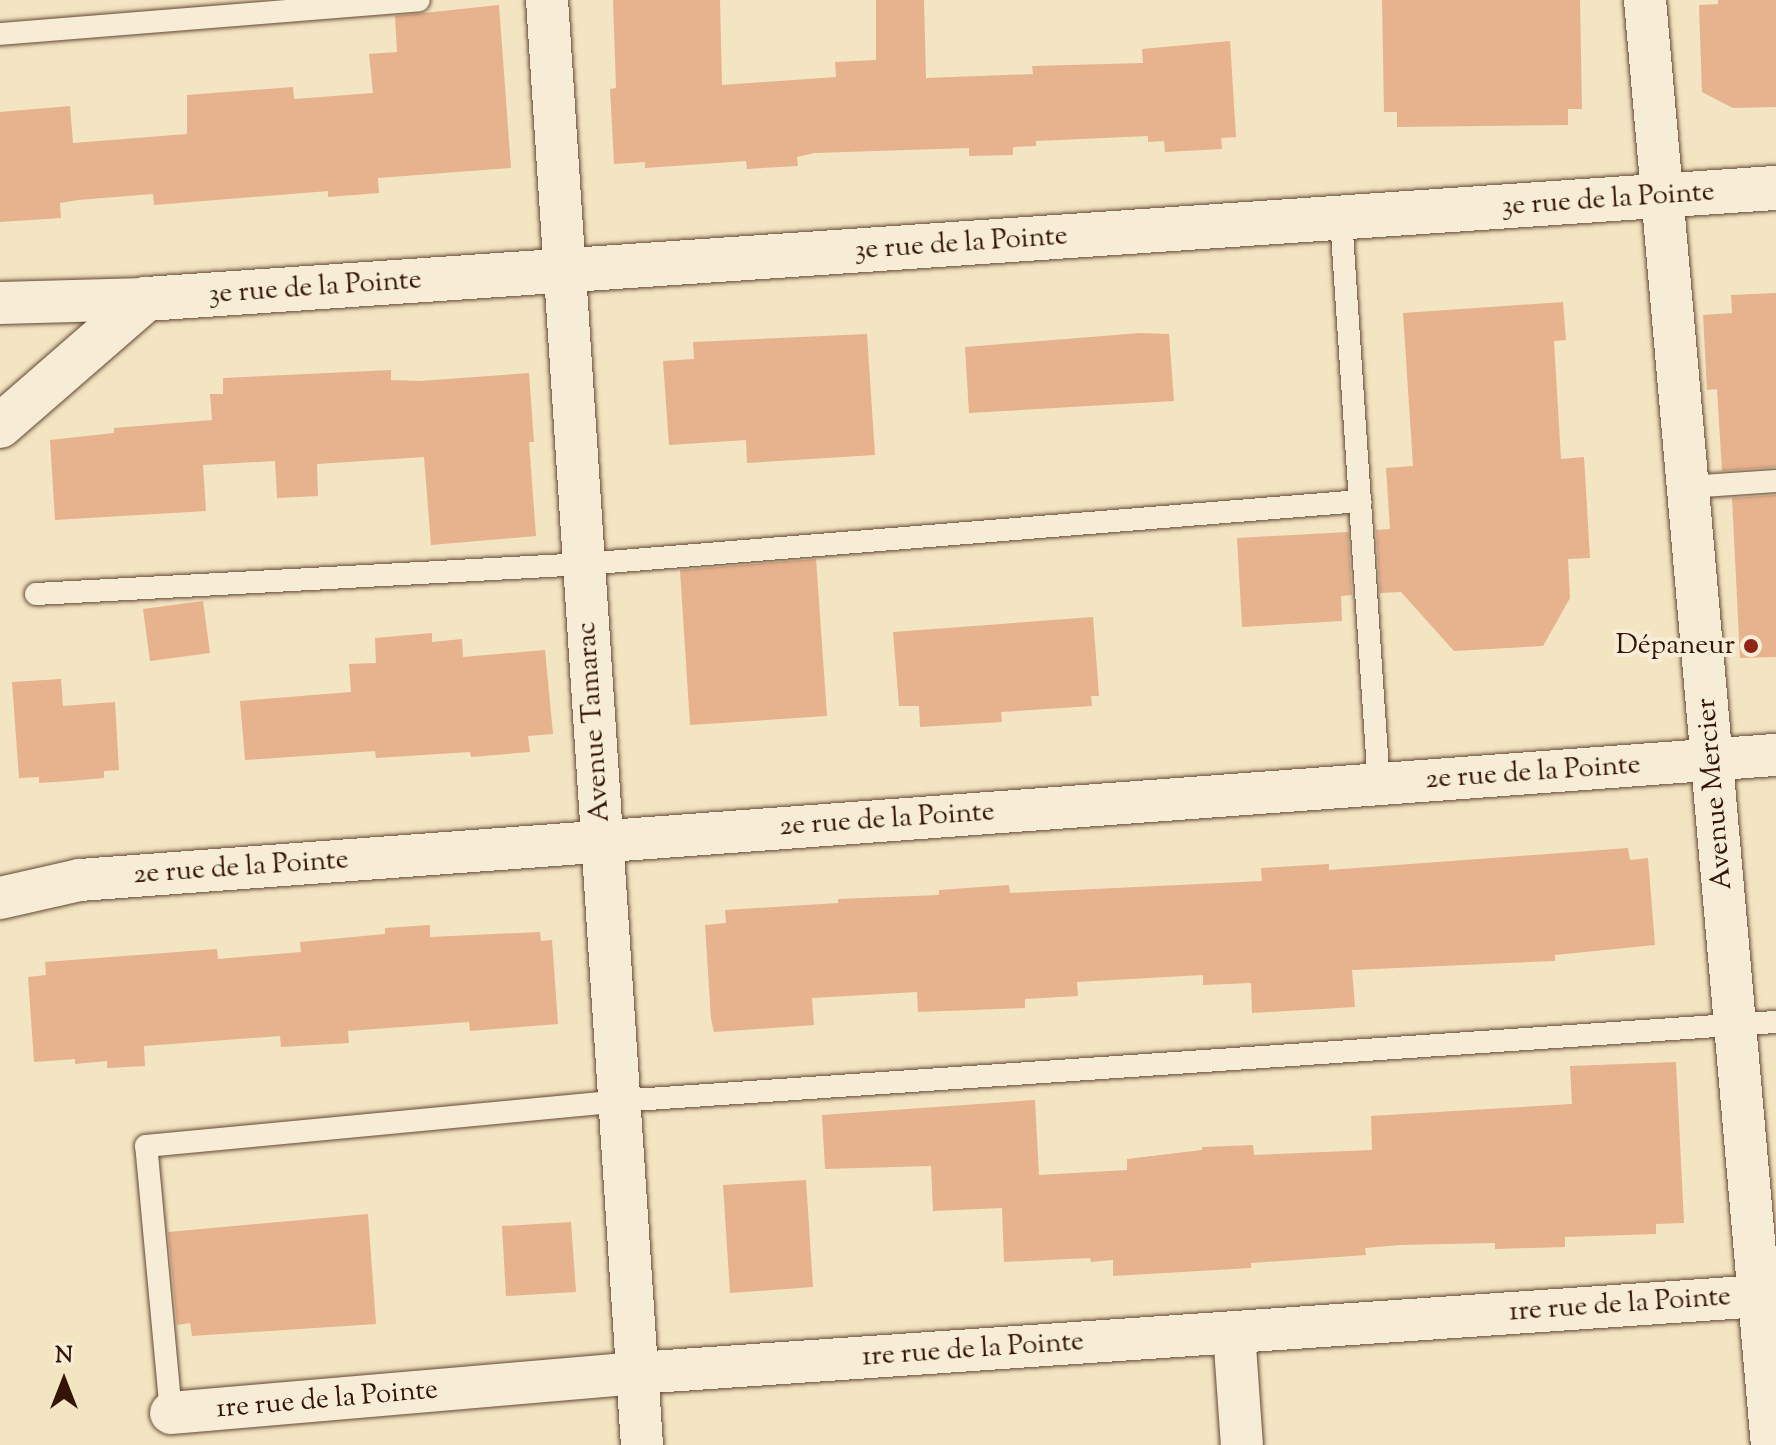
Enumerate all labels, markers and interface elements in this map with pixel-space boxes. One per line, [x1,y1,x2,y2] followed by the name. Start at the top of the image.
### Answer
[1500,176,1716,224] street label: 3e rue de la Pointe
[853,220,1069,268] street label: 3e rue de la Pointe
[207,264,423,312] street label: 3e rue de la Pointe
[570,621,618,823] street label: Avenue Tamarac
[1616,629,1735,663] place label: Dépaneur
[1742,637,1760,655] marker: Dépaneur
[1690,697,1740,891] street label: Avenue Mercier
[1424,749,1642,797] street label: 2e rue de la Pointe
[778,796,996,844] street label: 2e rue de la Pointe
[132,844,350,892] street label: 2e rue de la Pointe
[1508,1280,1732,1330] street label: 1re rue de la Pointe
[861,1325,1085,1375] street label: 1re rue de la Pointe
[24,1341,104,1421] north arrow
[55,1341,73,1373] text: N
[215,1374,439,1426] street label: 1re rue de la Pointe

